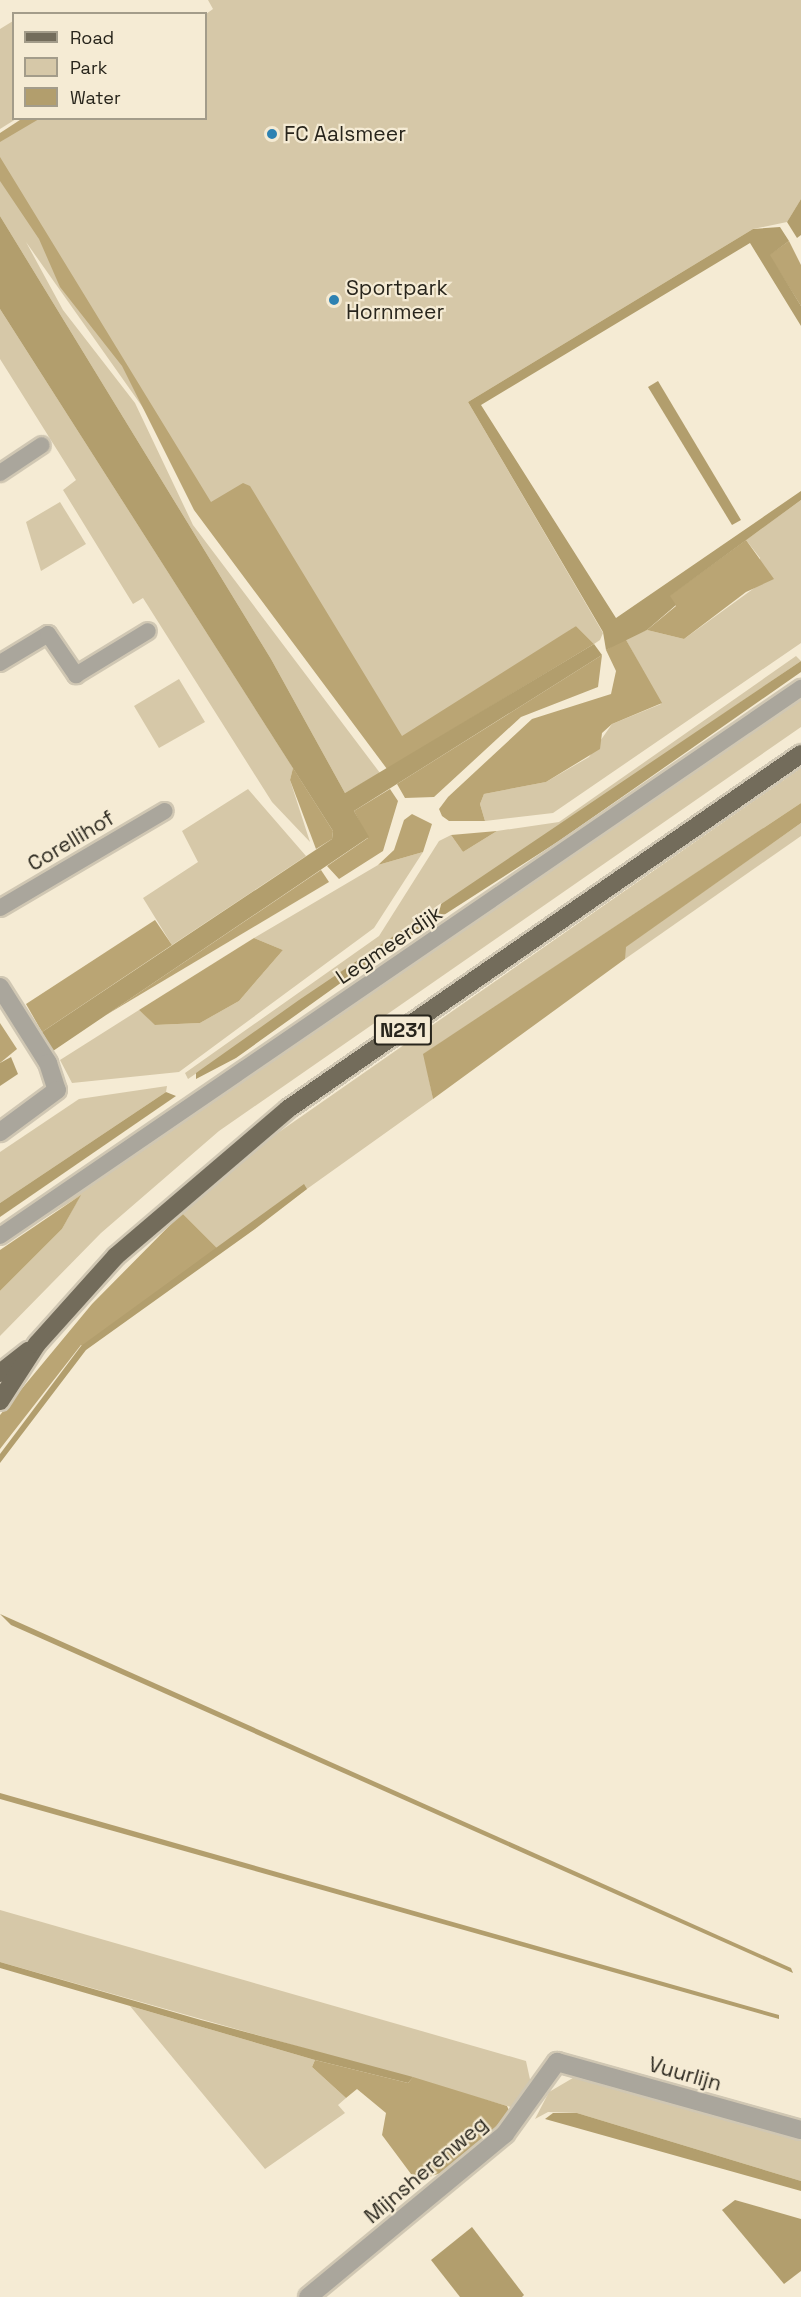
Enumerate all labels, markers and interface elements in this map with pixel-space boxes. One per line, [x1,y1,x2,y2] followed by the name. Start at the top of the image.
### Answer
[12,12,207,120] legend
[70,26,114,49] text: Road
[70,56,107,79] text: Park
[70,86,121,109] text: Water
[284,121,406,147] place label: FC Aalsmeer
[265,127,279,141] marker: FC Aalsmeer
[346,275,448,325] place label: Sportpark Hornmeer
[327,293,341,307] marker: Sportpark Hornmeer
[23,805,119,877] street label: Corellihof
[331,900,447,990] street label: Legmeerdijk
[373,1013,433,1047] road number: N231
[646,2052,724,2096] street label: Vuurlijn
[359,2111,493,2229] street label: Mijnsherenweg

